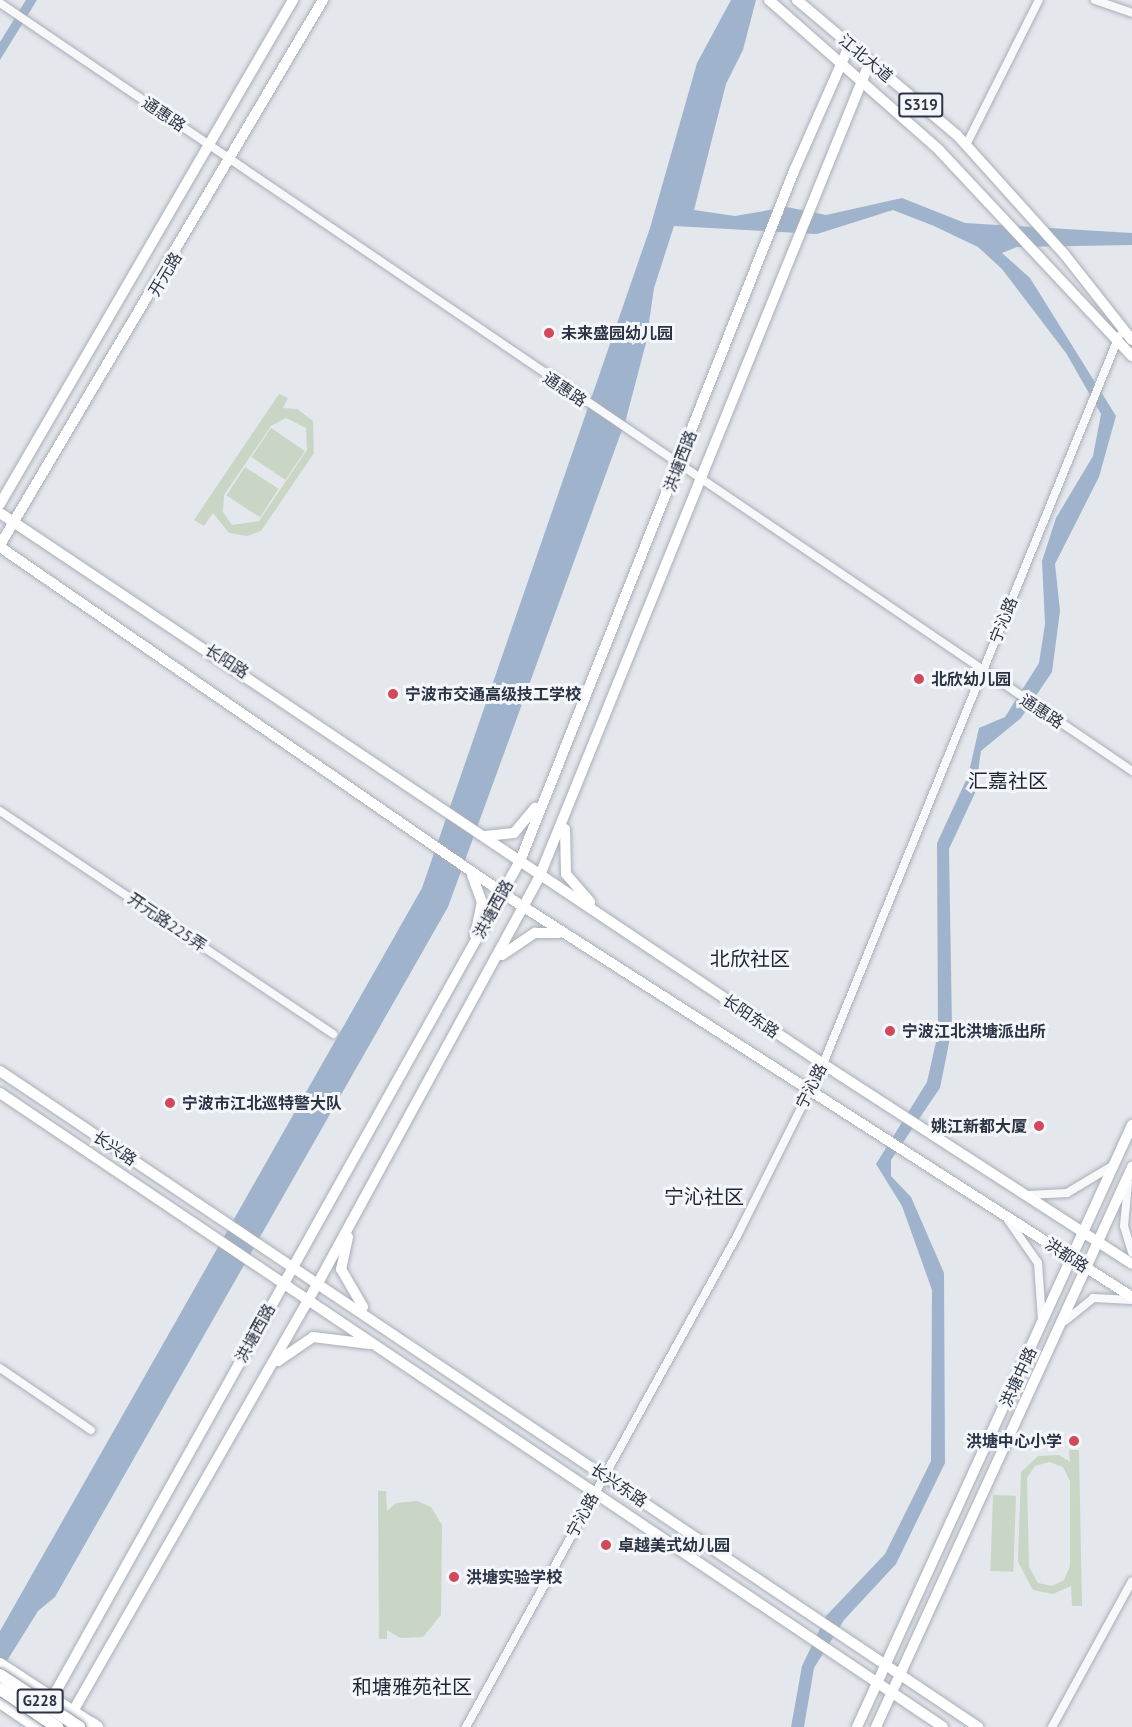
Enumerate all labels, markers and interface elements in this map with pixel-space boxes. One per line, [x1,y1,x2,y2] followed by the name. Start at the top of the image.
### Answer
[835,30,897,86] street label: 江北大道
[139,93,189,135] street label: 通惠路
[897,93,945,117] road number: S319
[144,248,186,300] street label: 开元路
[561,323,673,343] place label: 未来盛园幼儿园
[542,326,556,340] marker: 未来盛园幼儿园
[540,368,590,410] street label: 通惠路
[660,428,700,494] street label: 洪塘西路
[985,594,1021,646] street label: 宁沁路
[202,640,252,682] street label: 长阳路
[931,669,1011,689] place label: 北欣幼儿园
[912,672,926,686] marker: 北欣幼儿园
[405,684,581,704] place label: 宁波市交通高级技工学校
[386,687,400,701] marker: 宁波市交通高级技工学校
[1017,690,1067,732] street label: 通惠路
[968,769,1048,793] district label: 汇嘉社区
[469,876,517,942] street label: 洪塘西路
[124,889,210,955] street label: 开元路225弄
[710,947,790,971] district label: 北欣社区
[719,990,783,1042] street label: 长阳东路
[902,1021,1046,1041] place label: 宁波江北洪塘派出所
[883,1024,897,1038] marker: 宁波江北洪塘派出所
[792,1060,830,1112] street label: 宁沁路
[182,1093,342,1113] place label: 宁波市江北巡特警大队
[163,1096,177,1110] marker: 宁波市江北巡特警大队
[931,1116,1027,1136] place label: 姚江新都大厦
[1032,1119,1046,1133] marker: 姚江新都大厦
[90,1127,140,1169] street label: 长兴路
[664,1185,744,1209] district label: 宁沁社区
[1042,1234,1092,1276] street label: 洪都路
[231,1300,279,1366] street label: 洪塘西路
[996,1344,1040,1410] street label: 洪塘中路
[966,1431,1062,1451] place label: 洪塘中心小学
[1067,1434,1081,1448] marker: 洪塘中心小学
[587,1459,651,1511] street label: 长兴东路
[562,1489,602,1541] street label: 宁沁路
[618,1535,730,1555] place label: 卓越美式幼儿园
[599,1538,613,1552] marker: 卓越美式幼儿园
[466,1567,562,1587] place label: 洪塘实验学校
[447,1570,461,1584] marker: 洪塘实验学校
[352,1675,472,1699] district label: 和塘雅苑社区
[16,1689,64,1713] road number: G228

